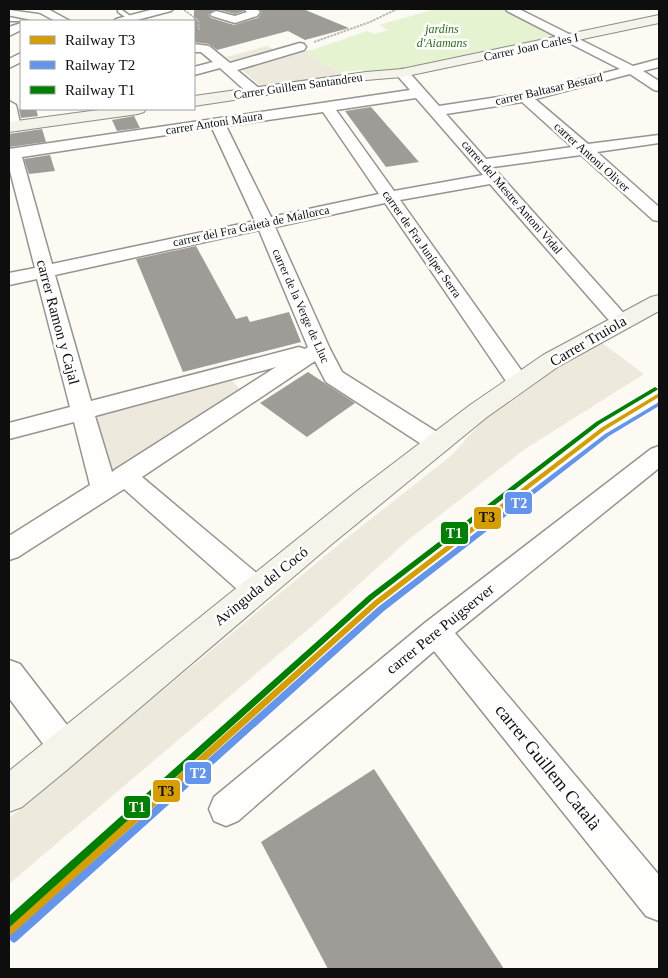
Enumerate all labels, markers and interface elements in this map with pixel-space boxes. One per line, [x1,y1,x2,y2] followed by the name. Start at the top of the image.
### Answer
[20,20,195,110] legend
[417,22,468,50] park label: jardins d'Aiamans
[482,30,580,64] street label: Carrer Joan Carles I
[65,32,135,48] text: Railway T3
[65,57,135,73] text: Railway T2
[233,70,363,102] street label: Carrer Guillem Santandreu
[494,70,604,108] street label: carrer Baltasar Bestard
[65,82,135,98] text: Railway T1
[165,108,264,138] street label: carrer Antoni Maura
[551,119,633,195] street label: carrer Antoni Oliver
[459,137,566,257] street label: carrer del Mestre Antoni Vidal
[380,188,465,301] street label: carrer de Fra Juníper Serra
[171,202,331,249] street label: carrer del Fra Gaietà de Mallorca
[269,247,333,365] street label: carrer de la Verge de Lluc
[34,258,82,386] street label: carrer Ramon y Cajal
[547,313,629,369] street label: Carrer Truiola
[504,491,533,515] line badge: T2
[511,496,527,511] text: T2
[473,506,502,530] line badge: T3
[479,510,495,525] text: T3
[440,521,469,545] line badge: T1
[446,526,462,541] text: T1
[211,543,311,629] street label: Avinguda del Cocó
[383,581,497,677] street label: carrer Pere Puigserver
[491,700,605,834] street label: carrer Guillem Català
[184,761,212,785] line badge: T2
[190,766,206,781] text: T2
[152,779,181,803] line badge: T3
[158,784,174,799] text: T3
[123,795,151,819] line badge: T1
[129,800,145,815] text: T1

